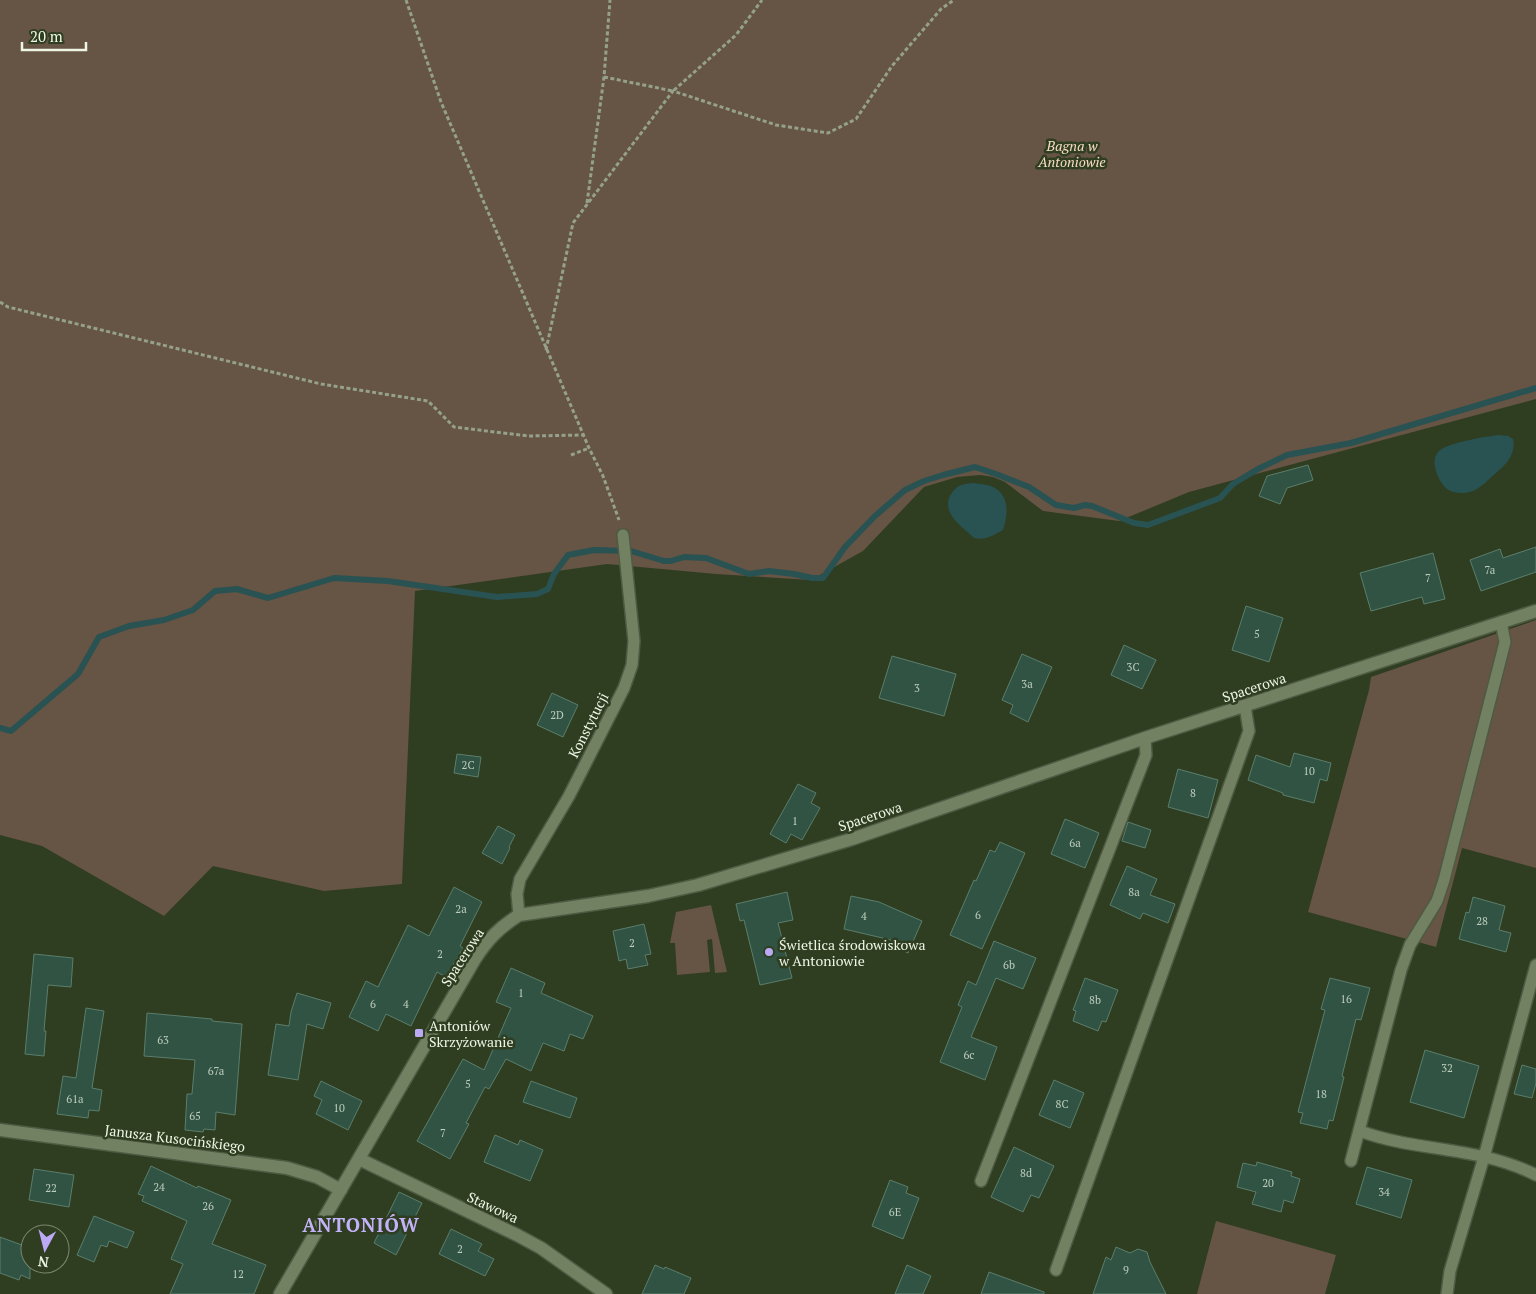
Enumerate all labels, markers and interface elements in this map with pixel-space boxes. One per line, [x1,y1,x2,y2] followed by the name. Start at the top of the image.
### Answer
[22,20,86,52] scale bar
[30,26,63,46] text: 20 m
[1037,136,1106,171] park label: Bagna w Antoniowie
[1485,563,1496,577] house number: 7a
[1425,571,1431,585] house number: 7
[1254,627,1260,641] house number: 5
[1127,660,1139,674] house number: 3C
[1220,668,1288,706] street label: Spacerowa
[1021,677,1033,691] house number: 3a
[914,681,920,695] house number: 3
[563,689,613,761] street label: Konstytucji
[550,708,564,722] house number: 2D
[462,758,474,772] house number: 2C
[1303,764,1315,778] house number: 10
[1190,786,1196,800] house number: 8
[836,797,904,835] street label: Spacerowa
[792,814,798,828] house number: 1
[1069,836,1081,850] house number: 6a
[1128,885,1140,899] house number: 8a
[455,902,467,916] house number: 2a
[975,908,981,922] house number: 6
[861,909,867,923] house number: 4
[1476,914,1488,928] house number: 28
[436,924,488,990] street label: Spacerowa
[778,935,925,970] place label: Świetlica środowiskowa w Antoniowie
[629,936,635,950] house number: 2
[763,946,775,958] marker: Świetlica środowiskowa w Antoniowie
[437,947,443,961] house number: 2
[1003,958,1015,972] house number: 6b
[518,986,524,1000] house number: 1
[1340,992,1352,1006] house number: 16
[1089,993,1101,1007] house number: 8b
[370,997,376,1011] house number: 6
[403,997,409,1011] house number: 4
[429,1016,514,1051] place label: Antoniów Skrzyżowanie
[413,1027,425,1039] marker: Antoniów Skrzyżowanie
[157,1033,169,1047] house number: 63
[964,1048,975,1062] house number: 6c
[1441,1061,1453,1075] house number: 32
[208,1064,225,1078] house number: 67a
[465,1077,471,1091] house number: 5
[1315,1087,1327,1101] house number: 18
[66,1092,84,1106] house number: 61a
[1056,1097,1068,1111] house number: 8C
[333,1101,345,1115] house number: 10
[189,1109,201,1123] house number: 65
[104,1120,246,1156] street label: Janusza Kusocińskiego
[440,1126,446,1140] house number: 7
[1020,1166,1032,1180] house number: 8d
[1262,1176,1274,1190] house number: 20
[153,1180,165,1194] house number: 24
[45,1181,57,1195] house number: 22
[1378,1185,1390,1199] house number: 34
[464,1187,522,1227] street label: Stawowa
[202,1199,214,1213] house number: 26
[889,1205,901,1219] house number: 6E
[302,1212,420,1237] district label: ANTONIÓW
[20,1224,70,1274] north arrow
[457,1242,463,1256] house number: 2
[37,1252,50,1272] text: N
[1123,1263,1129,1277] house number: 9
[232,1267,244,1281] house number: 12

